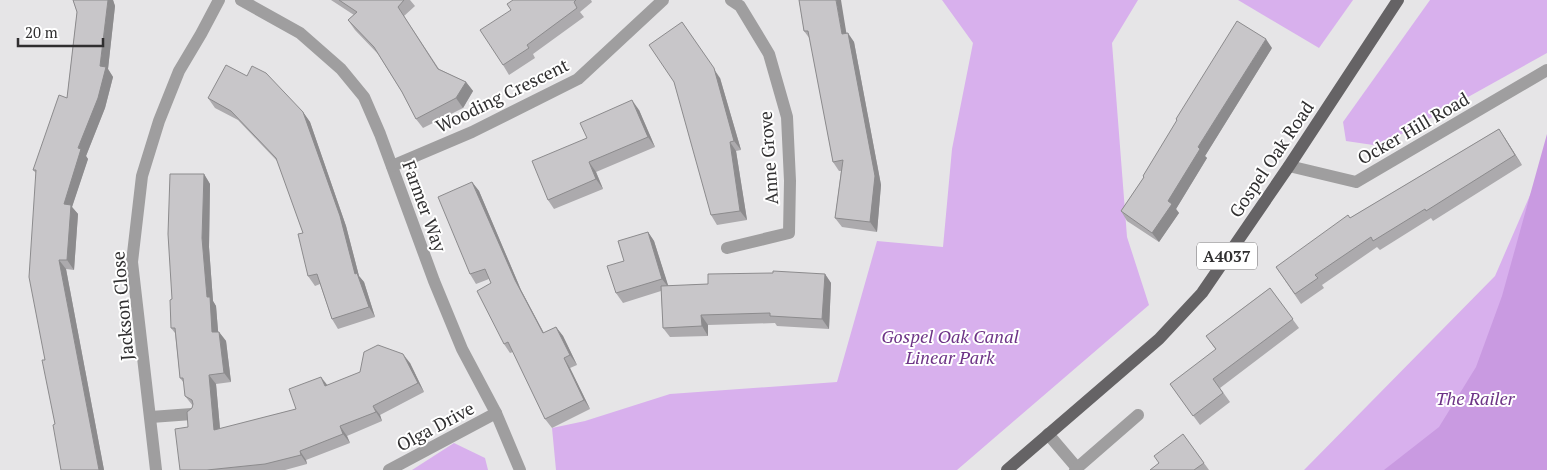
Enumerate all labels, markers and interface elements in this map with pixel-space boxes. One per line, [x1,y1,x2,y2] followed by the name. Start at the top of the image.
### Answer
[18,15,102,47] scale bar
[25,22,58,42] text: 20 m
[431,52,573,138] street label: Wooding Crescent
[1353,86,1473,170] street label: Ocker Hill Road
[1223,96,1319,222] street label: Gospel Oak Road
[753,110,783,206] street label: Anne Grove
[397,157,453,256] street label: Farmer Way
[1197,242,1257,270] road number: A4037
[105,250,139,362] street label: Jackson Close
[881,324,1019,369] park label: Gospel Oak Canal Linear Park
[1435,386,1516,410] park label: The Railer
[392,396,478,456] street label: Olga Drive

